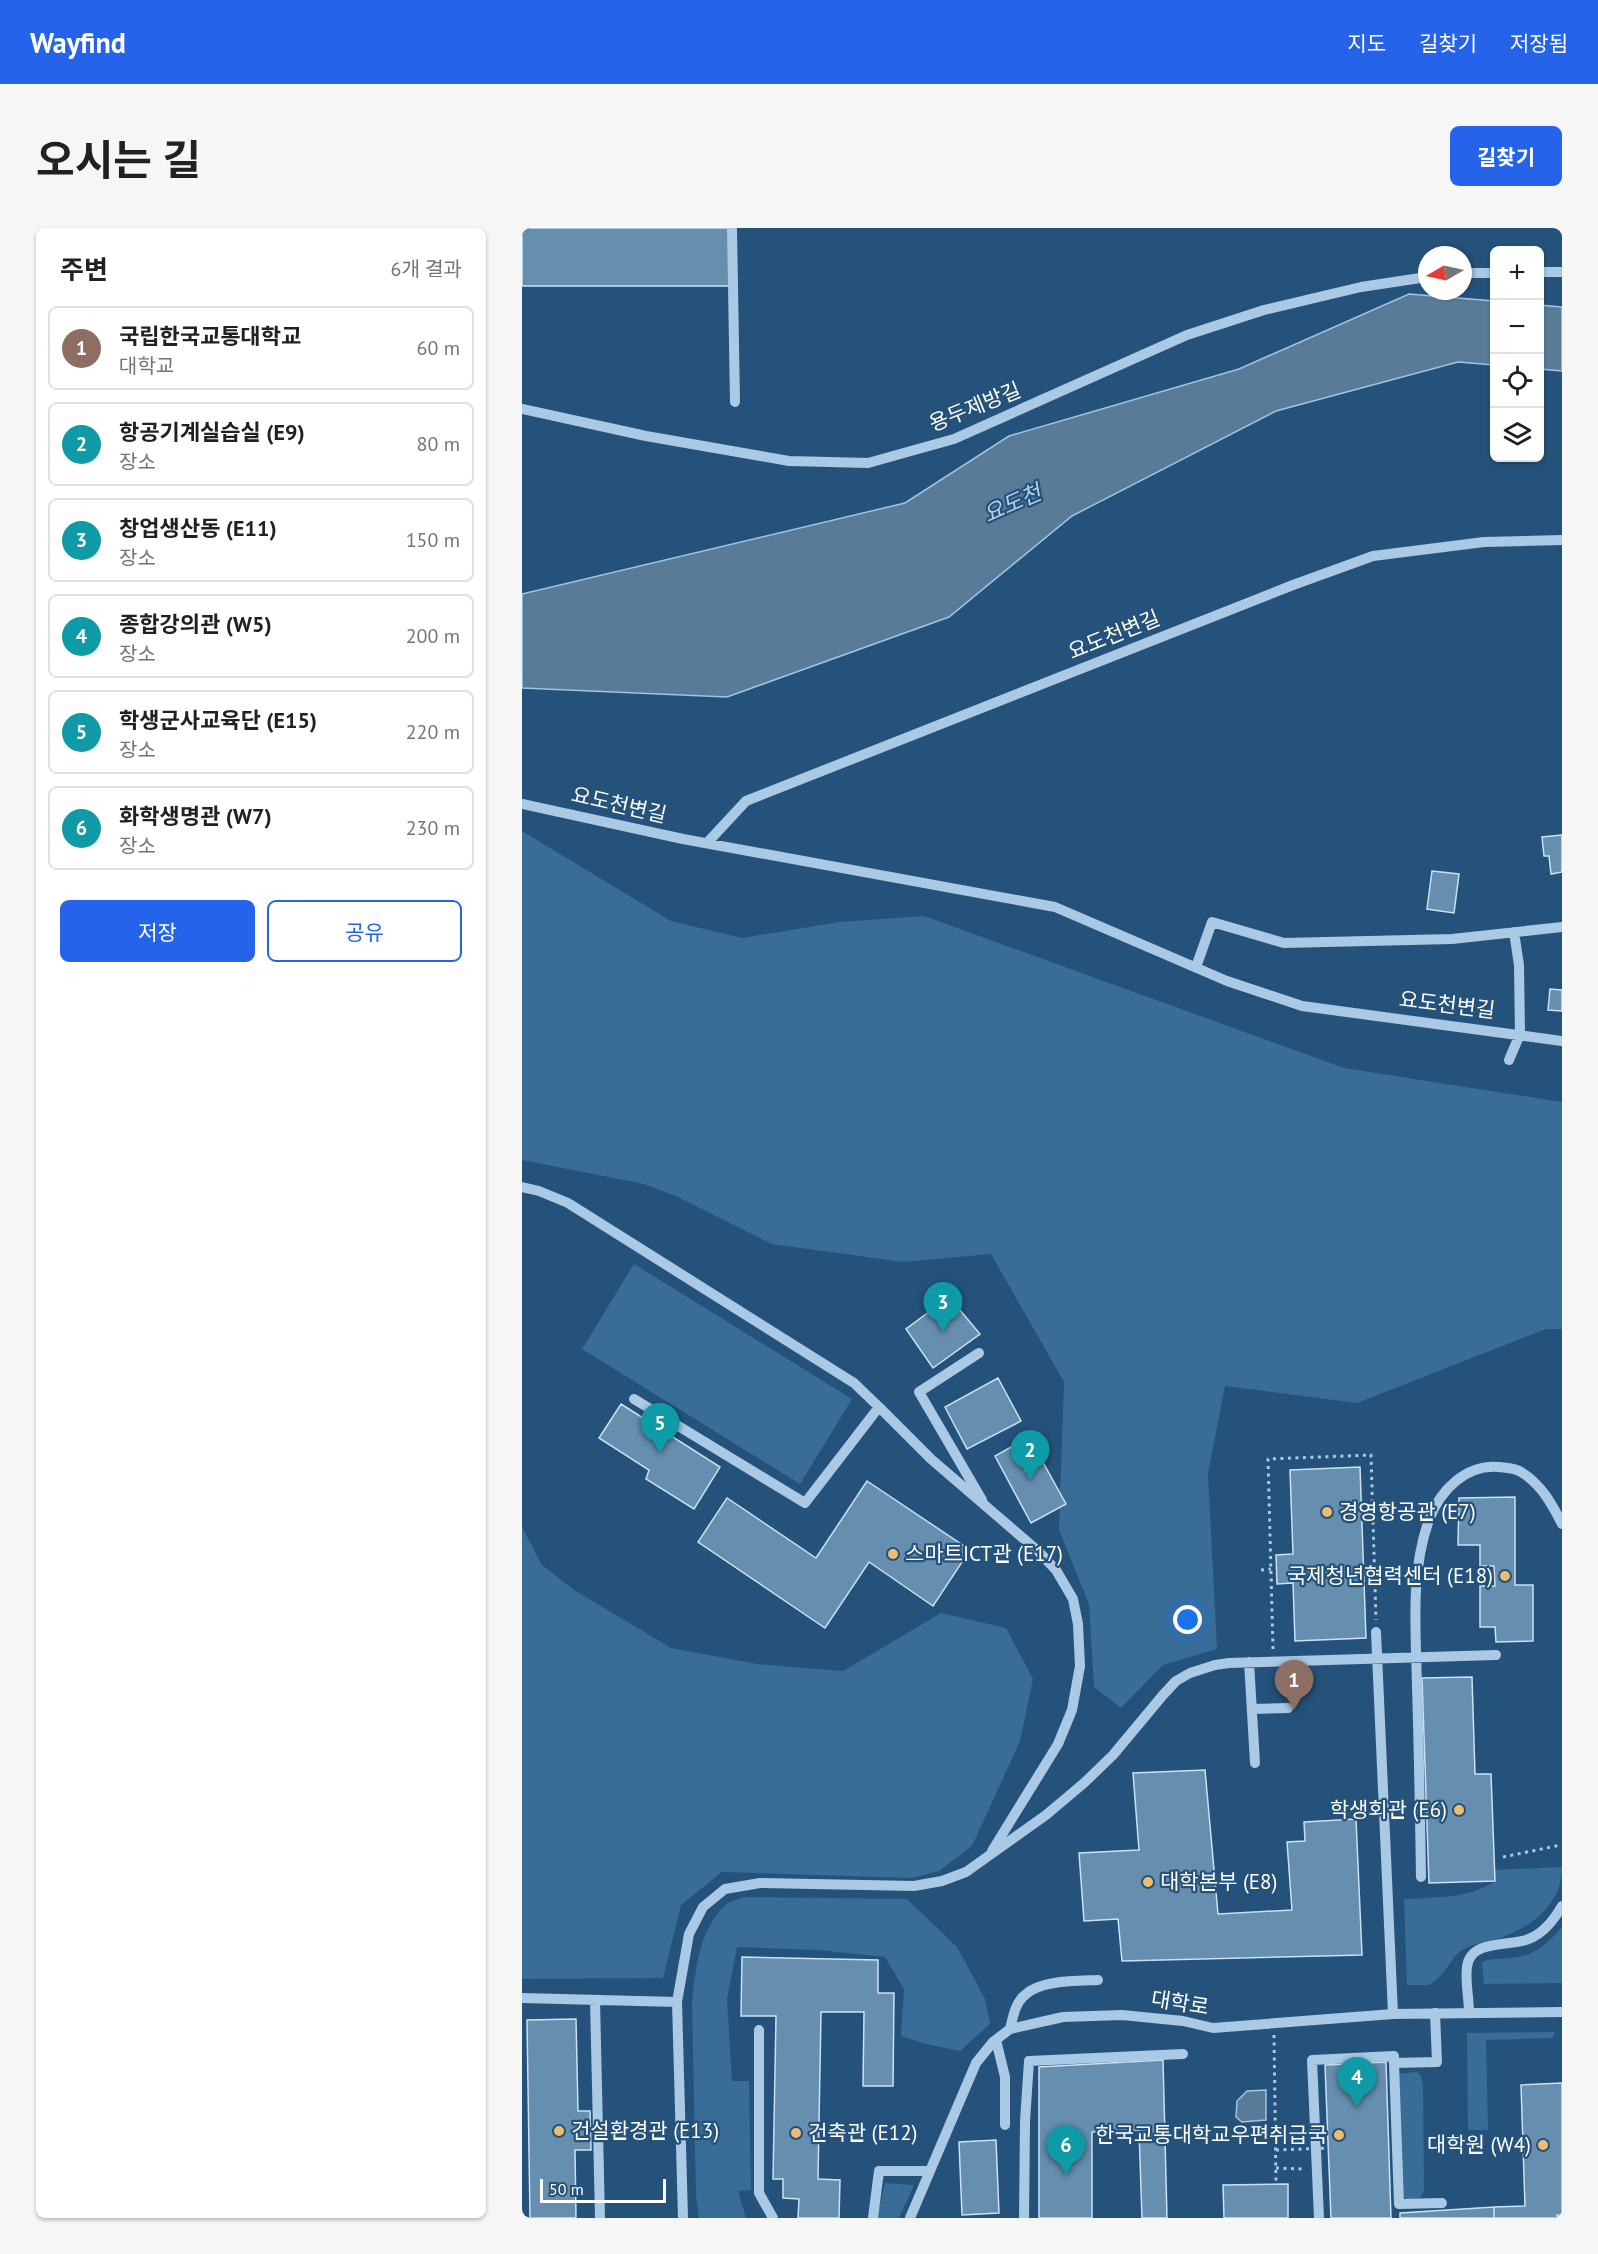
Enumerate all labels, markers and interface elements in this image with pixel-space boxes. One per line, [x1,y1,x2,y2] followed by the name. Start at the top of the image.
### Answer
[30,24,126,61] text: Wayfind
[1347,30,1386,57] text: 지도
[1419,30,1477,57] text: 길찾기
[1510,30,1568,57] text: 저장됨
[1450,126,1562,186] button: 길찾기
[36,132,201,187] text: 오시는 길
[1418,246,1472,300] north arrow
[1490,246,1544,462] map controls
[1490,246,1544,300] button: +
[60,253,108,286] text: 주변
[391,256,462,282] text: 6개 결과
[1490,300,1544,354] button: −
[119,322,301,350] text: 국립한국교통대학교
[76,335,87,361] text: 1
[417,335,460,361] text: 60 m
[119,353,174,379] text: 대학교
[1490,354,1544,408] button: locate
[925,376,1025,437] street label: 용두제방길
[1490,408,1544,462] button: layers
[119,418,305,446] text: 항공기계실습실 (E9)
[76,431,87,457] text: 2
[417,431,460,457] text: 80 m
[119,449,156,475] text: 장소
[979,477,1048,528] water label: 요도천
[119,514,277,542] text: 창업생산동 (E11)
[76,527,87,553] text: 3
[406,527,460,553] text: 150 m
[119,545,156,571] text: 장소
[1064,604,1164,665] street label: 요도천변길
[119,610,272,638] text: 종합강의관 (W5)
[76,623,87,649] text: 4
[406,623,460,649] text: 200 m
[119,641,156,667] text: 장소
[119,706,317,734] text: 학생군사교육단 (E15)
[76,719,87,745] text: 5
[406,719,460,745] text: 220 m
[119,737,156,763] text: 장소
[569,780,669,829] street label: 요도천변길
[119,802,272,830] text: 화학생명관 (W7)
[76,815,87,841] text: 6
[406,815,460,841] text: 230 m
[119,833,156,859] text: 장소
[60,900,255,962] button: 저장
[267,900,462,962] button: 공유
[1397,985,1497,1024] street label: 요도천변길
[924,1282,962,1332] pin: 3
[640,1404,680,1453] pin: 5
[1010,1430,1050,1480] pin: 2
[1339,1498,1476,1525] place label: 경영항공관 (E7)
[1320,1505,1334,1519] marker: 경영항공관 (E7)
[905,1540,1063,1567] place label: 스마트ICT관 (E17)
[886,1547,900,1561] marker: 스마트ICT관 (E17)
[1287,1562,1493,1589] place label: 국제청년협력센터 (E18)
[1498,1569,1512,1583] marker: 국제청년협력센터 (E18)
[1173,1605,1202,1634] your location
[1274,1660,1314,1710] pin: 1
[1330,1796,1447,1823] place label: 학생회관 (E6)
[1452,1803,1466,1817] marker: 학생회관 (E6)
[1160,1868,1277,1895] place label: 대학본부 (E8)
[1141,1875,1155,1889] marker: 대학본부 (E8)
[1149,1985,1211,2020] street label: 대학로
[1338,2058,1376,2107] pin: 4
[571,2117,719,2144] place label: 건설환경관 (E13)
[808,2119,917,2146] place label: 건축관 (E12)
[1095,2121,1327,2148] place label: 한국교통대학교우편취급국
[552,2124,566,2138] marker: 건설환경관 (E13)
[789,2126,803,2140] marker: 건축관 (E12)
[1046,2126,1086,2175] pin: 6
[1332,2128,1346,2142] marker: 한국교통대학교우편취급국
[1427,2131,1531,2158] place label: 대학원 (W4)
[1536,2138,1550,2152] marker: 대학원 (W4)
[540,2176,666,2204] scale bar
[549,2179,584,2199] text: 50 m

